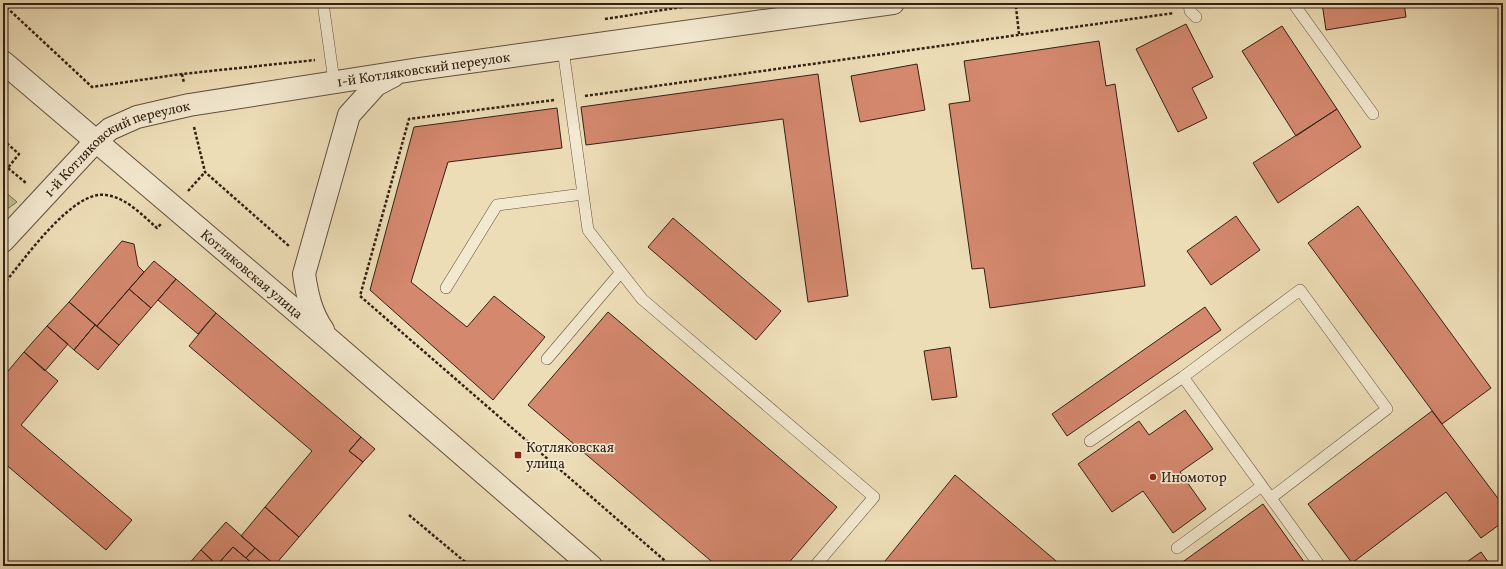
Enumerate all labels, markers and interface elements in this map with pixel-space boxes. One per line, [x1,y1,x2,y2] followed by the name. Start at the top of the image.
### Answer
[336,48,512,93] street label: 1-й Котляковский переулок
[40,97,193,202] street label: 1-й Котляковский переулок
[196,226,307,324] street label: Котляковская улица
[526,439,614,474] place label: Котляковская улица
[513,450,523,460] marker: Котляковская улица
[1161,469,1227,488] place label: Иномотор
[1148,472,1158,482] marker: Иномотор

